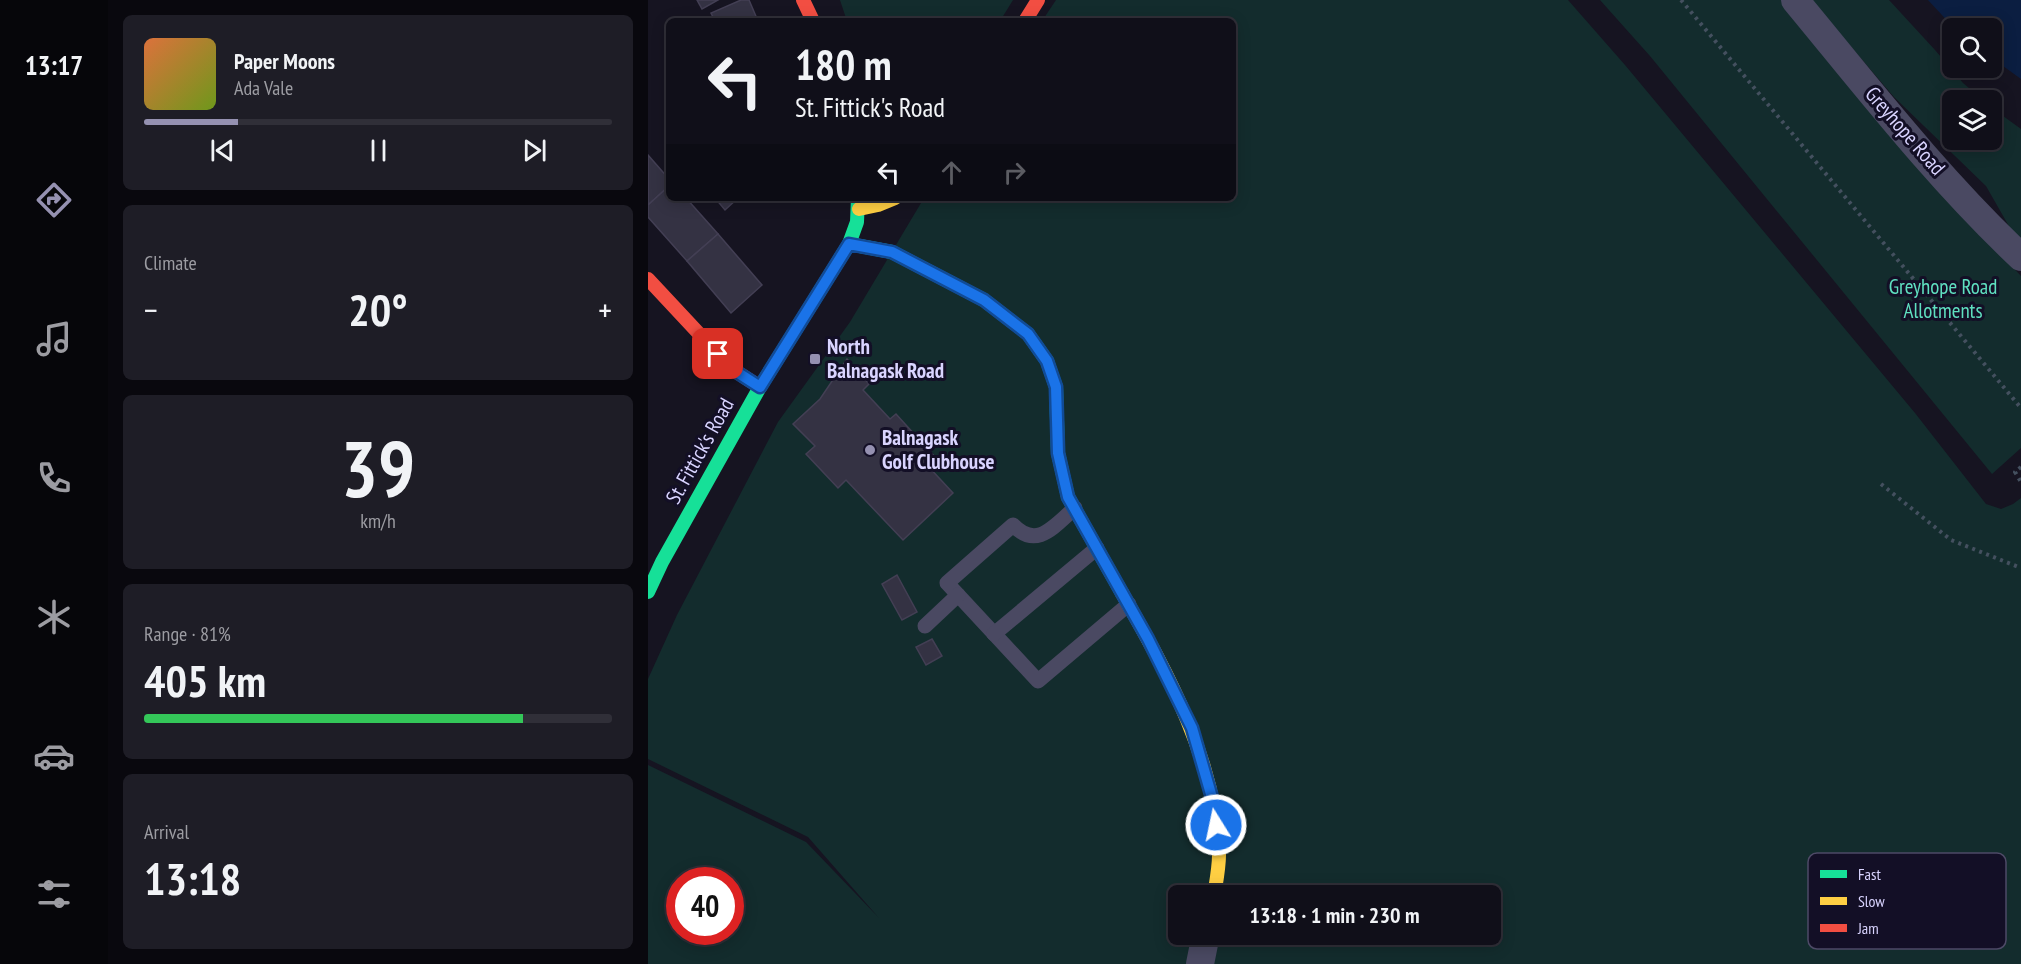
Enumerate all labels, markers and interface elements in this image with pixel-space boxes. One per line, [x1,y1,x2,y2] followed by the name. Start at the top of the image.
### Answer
[1942,18,2002,150] map controls
[1942,18,2002,78] button: search
[795,37,892,92] text: 180 m
[696,42,774,120] icon: left
[234,47,335,75] text: Paper Moons
[25,48,83,82] text: 13:17
[234,75,293,101] text: Ada Vale
[1860,81,1951,181] street label: Greyhope Road
[795,90,945,124] text: St. Fittick's Road
[1942,90,2002,150] button: layers
[206,134,239,167] icon: previous
[362,134,395,167] icon: pause
[518,134,551,167] icon: next
[872,156,905,189] icon: left
[935,156,968,189] icon: ahead
[998,156,1031,189] icon: right
[33,179,75,221] icon: directions
[144,250,197,276] text: Climate
[1889,273,1997,324] park label: Greyhope Road Allotments
[348,280,408,338] text: 20°
[144,288,158,331] text: −
[598,288,612,331] text: +
[33,318,75,360] icon: music
[692,328,743,379] pin
[827,333,944,384] place label: North Balnagask Road
[701,337,734,370] icon: arrive
[808,352,822,366] marker: North Balnagask Road
[659,393,740,508] street label: St. Fittick's Road
[341,418,415,519] text: 39
[882,424,995,475] place label: Balnagask Golf Clubhouse
[863,443,877,457] marker: Balnagask Golf Clubhouse
[33,457,75,499] icon: phone
[360,508,396,534] text: km/h
[33,596,75,638] icon: climate
[144,621,231,647] text: Range · 81%
[144,651,266,709] text: 405 km
[33,735,75,777] icon: car
[1184,793,1248,857] position arrow
[144,819,189,845] text: Arrival
[144,849,241,907] text: 13:18
[1808,853,2006,949] legend
[1858,864,1881,884] text: Fast
[666,867,744,945] speed limit sign: 40
[33,873,75,915] icon: filters
[1858,891,1885,911] text: Slow
[1249,901,1420,929] text: 13:18 · 1 min · 230 m
[1857,918,1879,938] text: Jam

